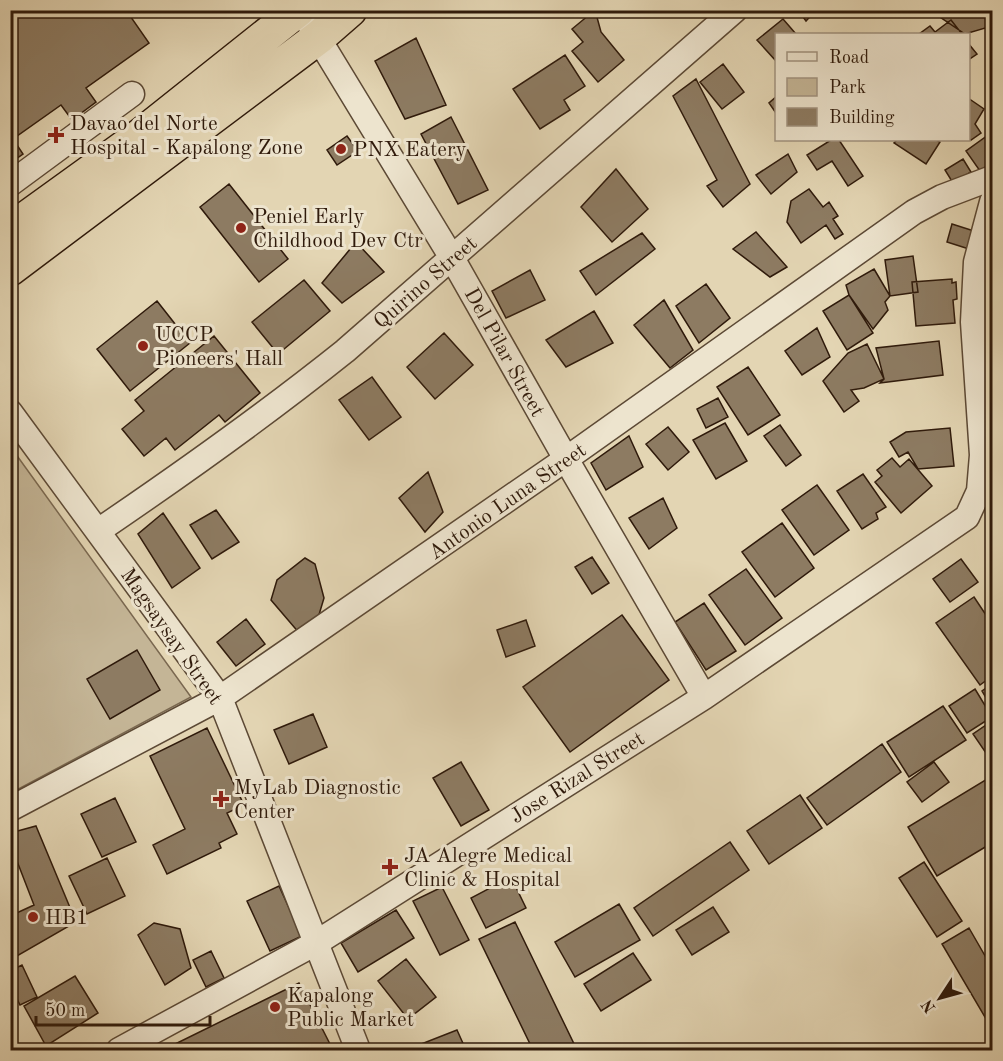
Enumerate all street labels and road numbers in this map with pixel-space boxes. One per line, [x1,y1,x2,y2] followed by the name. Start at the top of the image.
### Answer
[370,233,482,333] street label: Quirino Street
[460,285,548,421] street label: Del Pilar Street
[425,440,590,564] street label: Antonio Luna Street
[116,565,226,709] street label: Magsaysay Street
[507,729,649,828] street label: Jose Rizal Street

